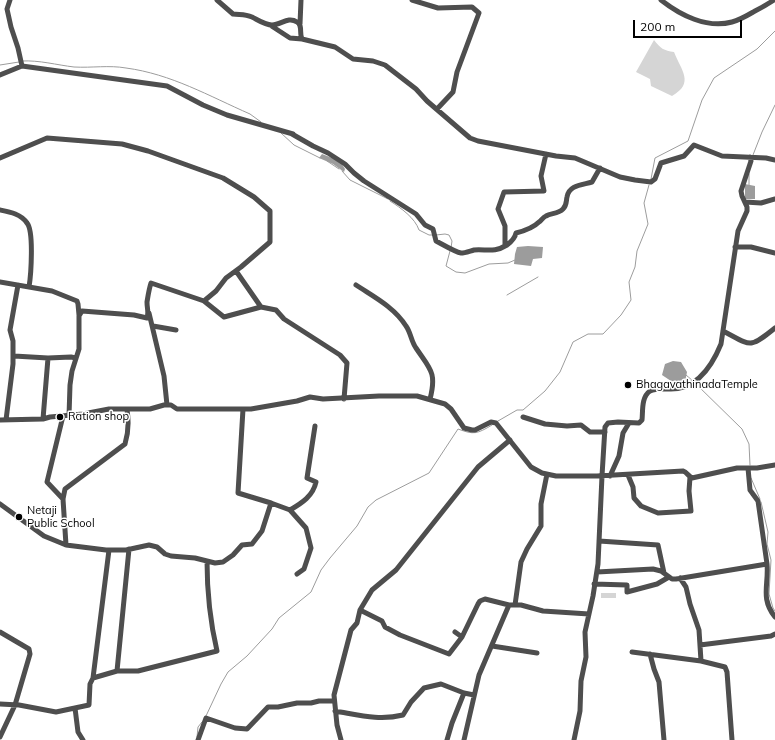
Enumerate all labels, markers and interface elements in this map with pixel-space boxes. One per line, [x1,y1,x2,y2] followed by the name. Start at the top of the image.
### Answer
[635,12,744,38] scale bar
[640,19,675,34] text: 200 m
[636,378,758,392] place label: BhagavathinadaTemple
[623,380,633,390] marker: BhagavathinadaTemple
[68,410,129,424] place label: Ration shop
[55,412,65,422] marker: Ration shop
[27,504,95,530] place label: Netaji Public School
[14,512,24,522] marker: Netaji Public School

